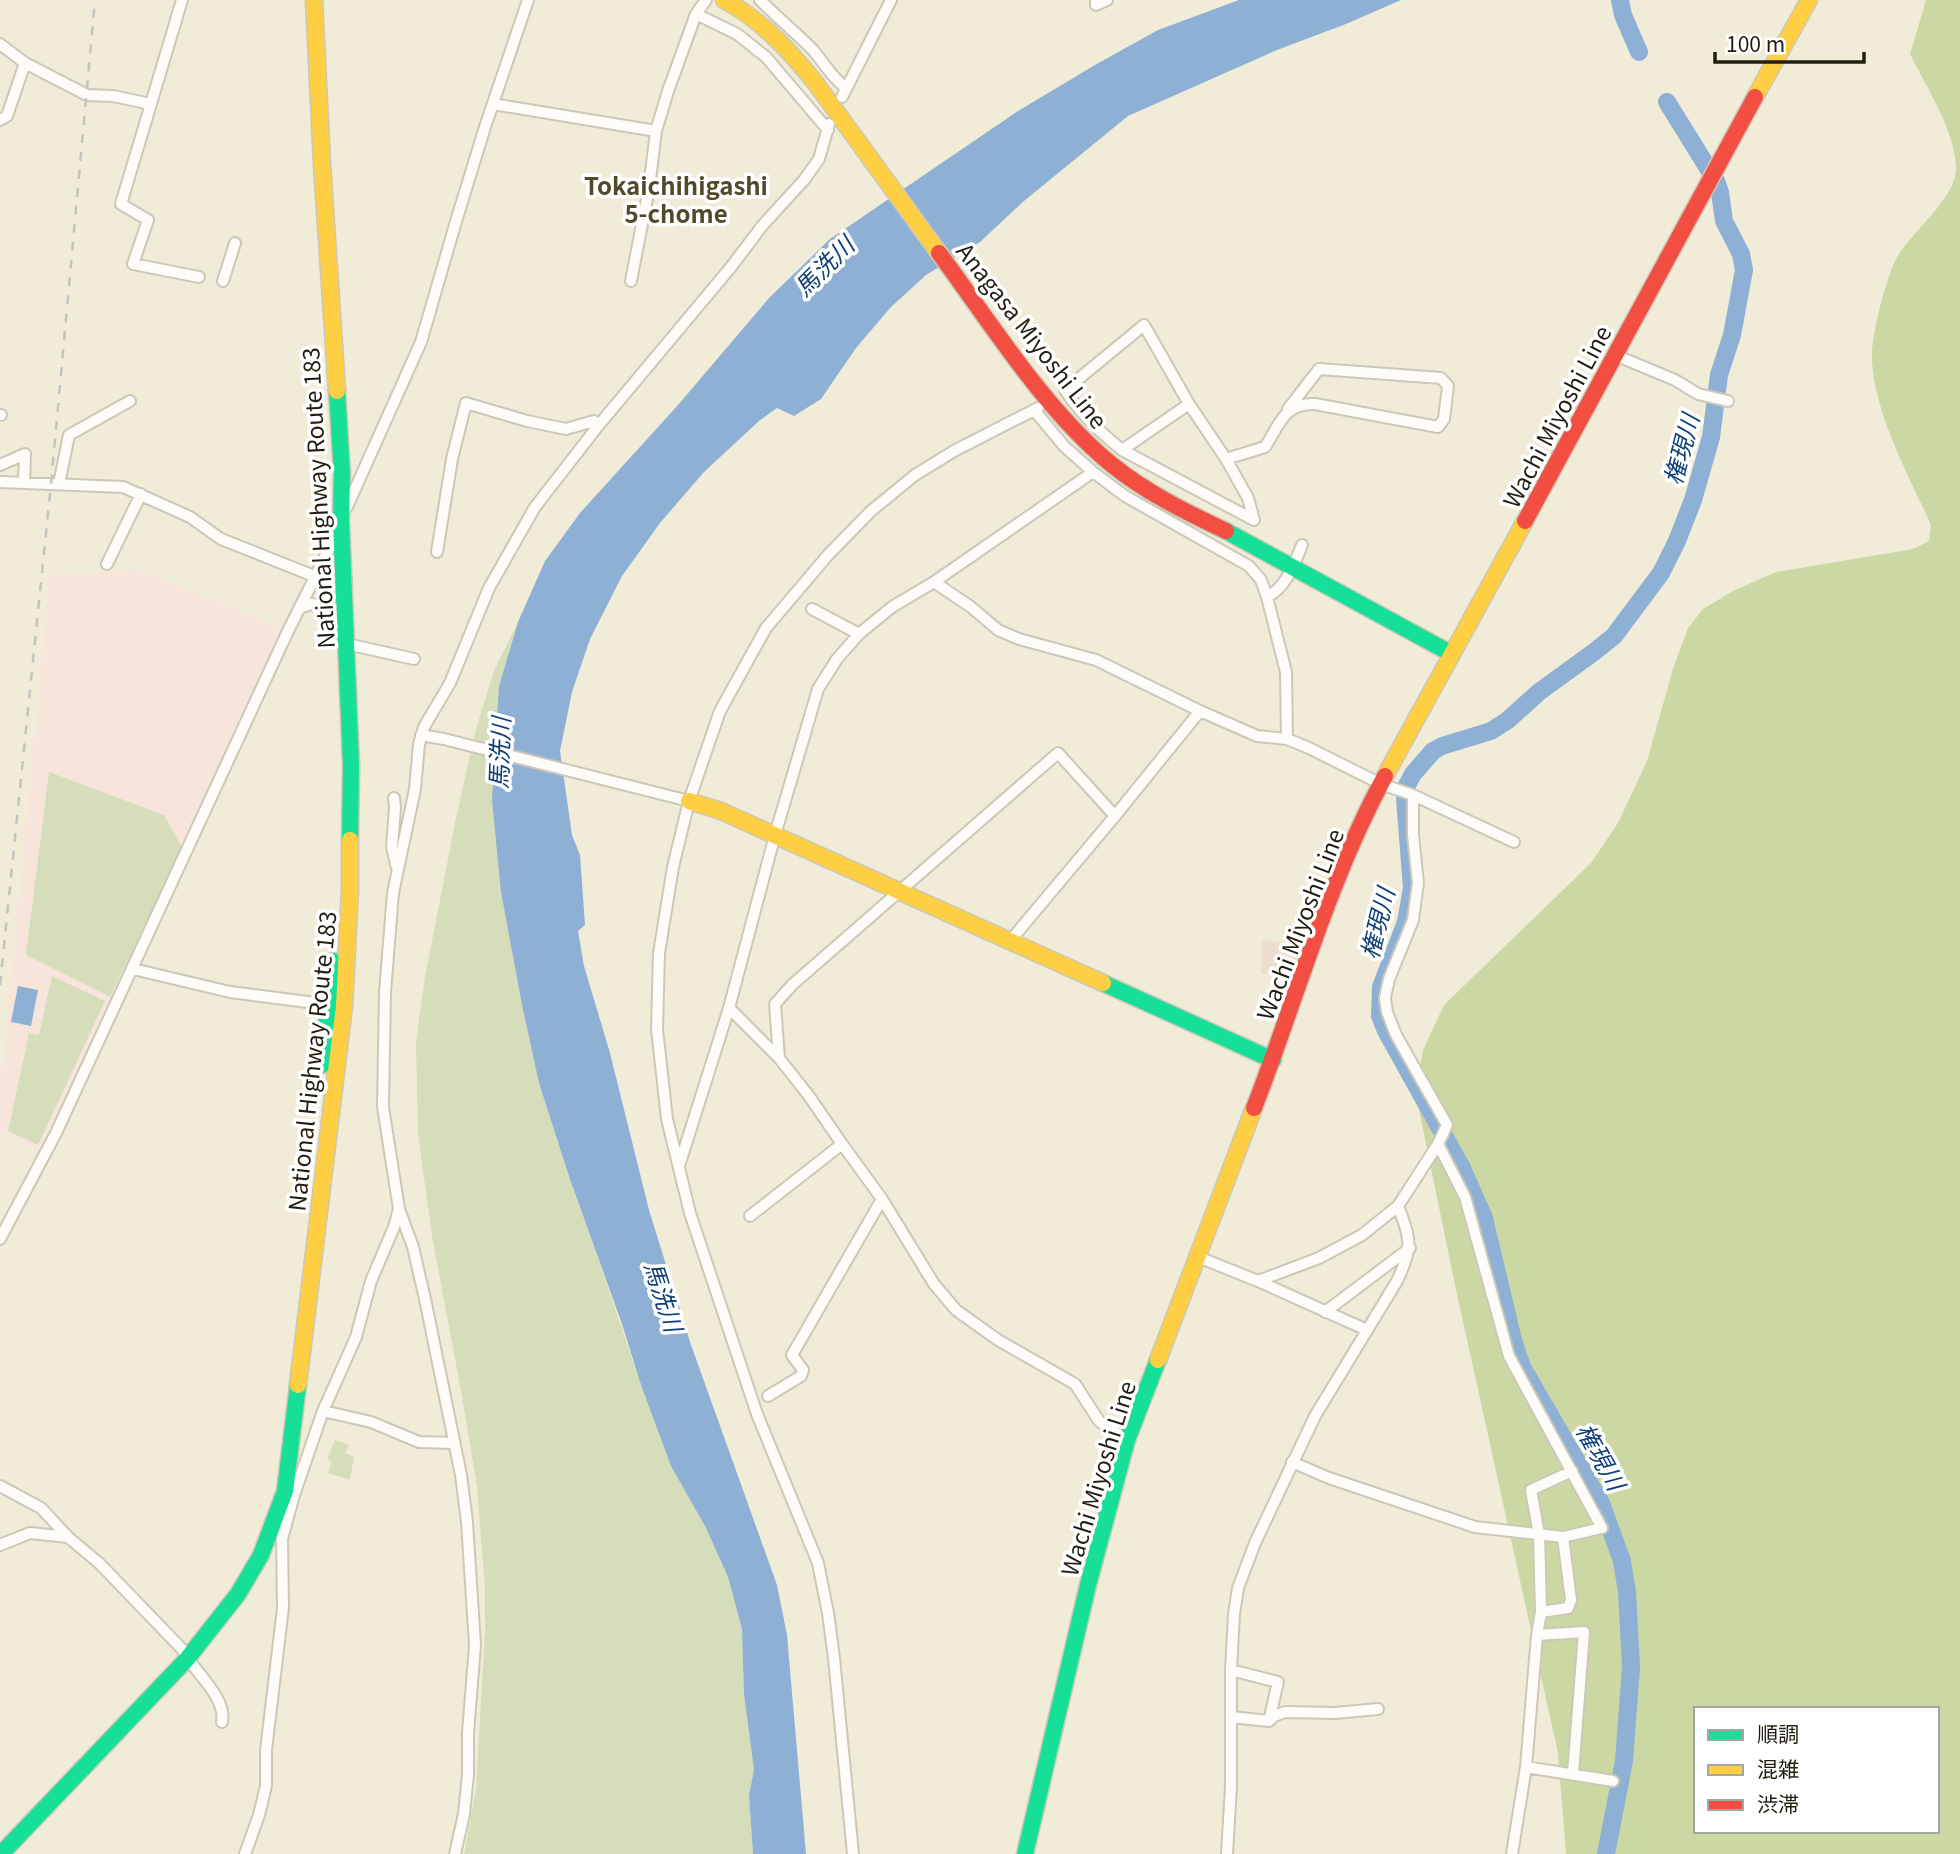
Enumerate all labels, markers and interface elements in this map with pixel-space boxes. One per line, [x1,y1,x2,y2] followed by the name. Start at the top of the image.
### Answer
[1715,21,1864,65] scale bar
[1726,28,1785,58] text: 100 m
[584,167,768,230] district label: Tokaichihigashi 5-chome
[785,225,863,303] water label: 馬洗川
[950,235,1116,435] street label: Anagasa Miyoshi Line
[1494,319,1618,513] street label: Wachi Miyoshi Line
[292,347,342,649] street label: National Highway Route 183
[1654,407,1707,488] water label: 権現川
[479,713,517,790] water label: 馬洗川
[1247,823,1351,1025] street label: Wachi Miyoshi Line
[1350,881,1402,962] water label: 権現川
[278,909,344,1213] street label: National Highway Route 183
[637,1256,694,1338] water label: 馬洗川
[1051,1376,1143,1580] street label: Wachi Miyoshi Line
[1569,1416,1636,1499] water label: 権現川
[1694,1707,1939,1833] legend
[1757,1718,1799,1748] text: 順調
[1757,1753,1799,1783] text: 混雑
[1757,1788,1799,1818] text: 渋滞

